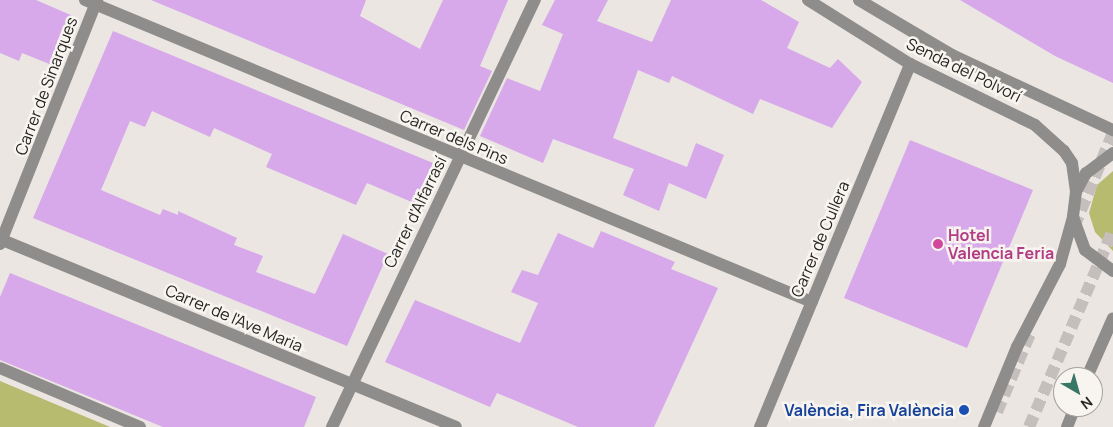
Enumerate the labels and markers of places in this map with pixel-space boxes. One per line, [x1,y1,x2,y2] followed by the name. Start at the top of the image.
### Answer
[948,225,1054,263] place label: Hotel Valencia Feria
[932,238,944,250] marker: Hotel Valencia Feria
[784,400,954,420] place label: València, Fira València
[958,404,970,416] marker: València, Fira València

